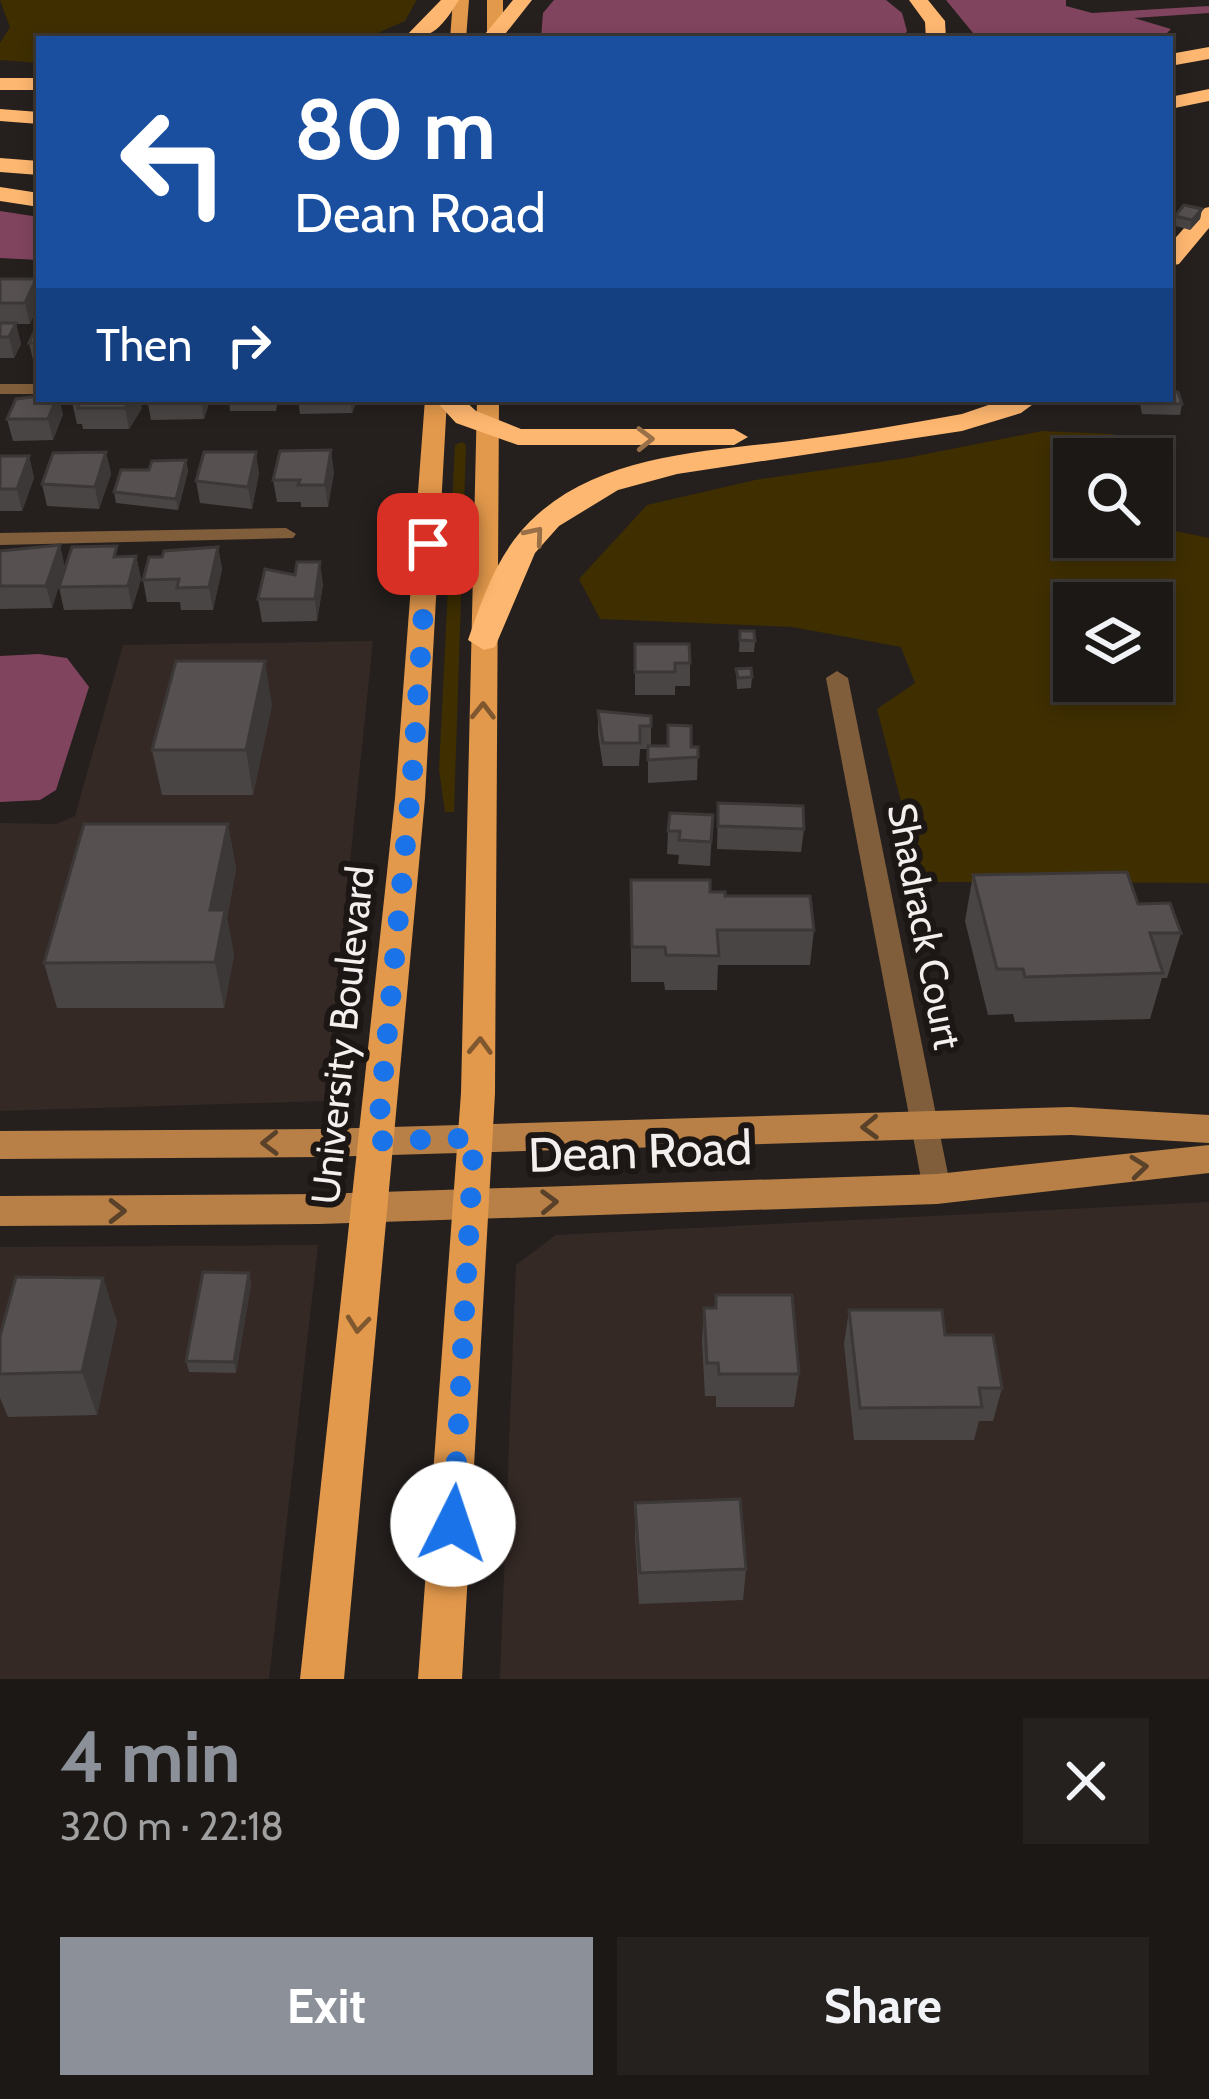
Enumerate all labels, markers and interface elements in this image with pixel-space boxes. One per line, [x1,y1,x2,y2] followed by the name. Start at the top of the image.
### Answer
[294,78,496,180] text: 80 m
[96,84,252,240] icon: left
[294,180,546,246] text: Dean Road
[216,312,282,378] icon: right
[96,318,192,372] text: Then
[636,426,655,452] one-way arrow
[1053,438,1173,702] map controls
[1053,438,1173,558] button: search
[377,493,479,595] pin
[395,511,461,577] icon: arrive
[520,527,542,549] one-way arrow
[1053,582,1173,702] button: layers
[470,701,496,719] one-way arrow
[878,799,972,1053] street label: Shadrack Court
[300,863,384,1207] street label: University Boulevard
[466,1036,492,1055] one-way arrow
[860,1113,879,1139] one-way arrow
[527,1118,753,1184] street label: Dean Road
[260,1130,279,1156] one-way arrow
[1130,1154,1149,1180] one-way arrow
[540,1190,559,1216] one-way arrow
[109,1198,127,1224] one-way arrow
[346,1314,372,1334] one-way arrow
[390,1461,516,1587] position arrow
[60,1713,241,1800] text: 4 min
[1023,1718,1149,1844] button: close
[60,1802,284,1850] text: 320 m · 22:18
[60,1937,593,2075] button: Exit
[617,1937,1149,2075] button: Share

